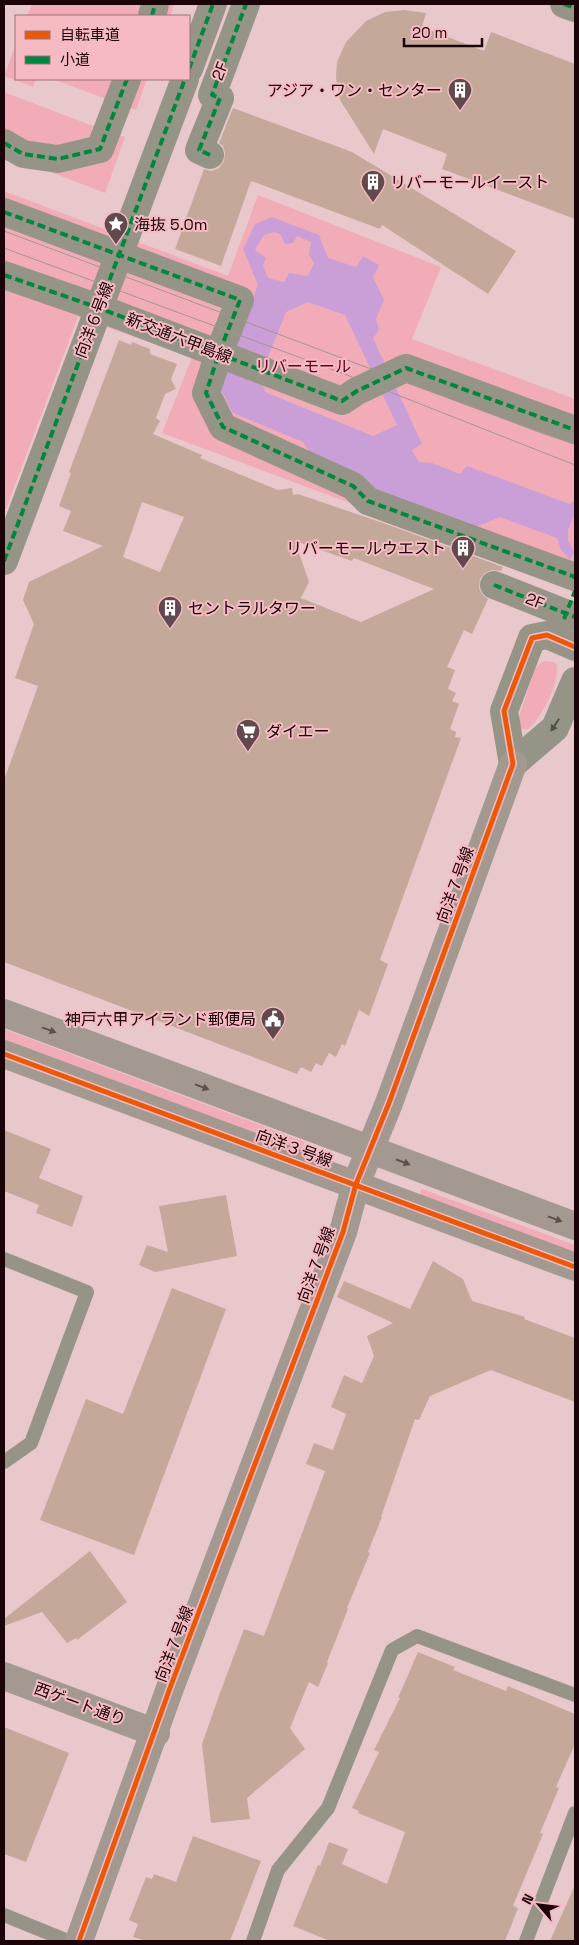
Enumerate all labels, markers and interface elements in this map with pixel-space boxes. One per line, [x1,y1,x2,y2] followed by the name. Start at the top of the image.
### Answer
[15,15,190,80] legend
[404,15,482,47] scale bar
[412,23,447,42] text: 20 m
[60,25,120,44] text: 自転車道
[60,50,90,69] text: 小道
[207,58,233,83] street label: 2F
[447,77,473,111] building icon: アジア・ワン・センター
[267,80,442,101] place label: アジア・ワン・センター
[360,169,386,203] building icon: リバーモールイースト
[390,172,549,193] place label: リバーモールイースト
[103,211,129,245] place icon: 海抜 5.0m
[134,214,208,235] place label: 海抜 5.0m
[70,279,118,361] street label: 向洋６号線
[123,308,235,368] street label: 新交通六甲島線
[255,356,351,377] park label: リバーモール
[450,535,476,569] building icon: リバーモールウエスト
[286,538,446,559] place label: リバーモールウエスト
[523,588,548,614] street label: 2F
[157,595,183,629] building icon: セントラルタワー
[188,598,316,619] place label: セントラルタワー
[235,718,261,752] supermarket icon: ダイエー
[550,718,560,732] one-way arrow
[266,721,330,742] place label: ダイエー
[431,844,479,926] street label: 向洋７号線
[260,1006,286,1040] public building icon: 神戸六甲アイランド郵便局
[65,1009,256,1030] place label: 神戸六甲アイランド郵便局
[42,1027,57,1034] one-way arrow
[195,1083,210,1091] one-way arrow
[253,1124,335,1172] street label: 向洋３号線
[396,1158,411,1166] one-way arrow
[548,1216,563,1223] one-way arrow
[292,1224,340,1306] street label: 向洋７号線
[150,1603,198,1685] street label: 向洋７号線
[31,1678,129,1730] street label: 西ゲート通り
[514,1880,564,1930] north arrow
[517,1891,538,1907] text: N

